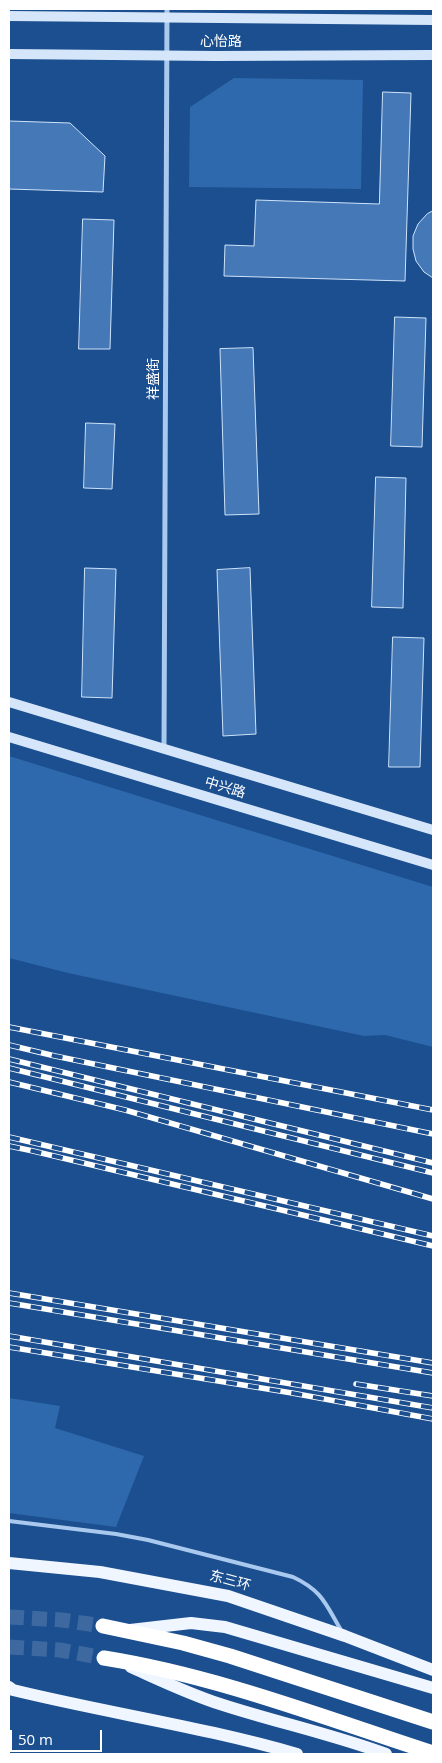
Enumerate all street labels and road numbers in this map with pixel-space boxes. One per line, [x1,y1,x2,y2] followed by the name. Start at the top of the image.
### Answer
[200,34,242,50] street label: 心怡路
[146,358,162,400] street label: 祥盛街
[202,774,248,802] street label: 中兴路
[208,1567,252,1595] street label: 东三环

